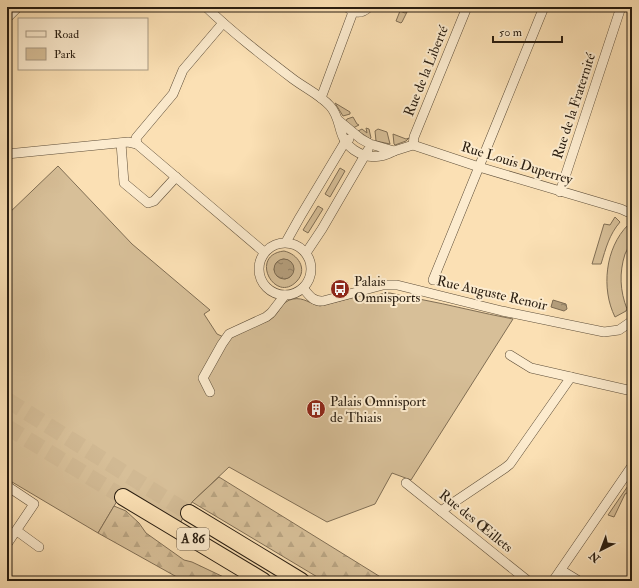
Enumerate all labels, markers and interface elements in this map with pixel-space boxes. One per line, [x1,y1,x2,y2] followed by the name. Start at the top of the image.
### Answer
[18,18,148,70] legend
[493,18,562,44] scale bar
[400,23,452,119] street label: Rue de la Liberté
[499,25,523,40] text: 50 m
[54,27,79,42] text: Road
[54,47,76,62] text: Park
[549,51,599,161] street label: Rue de la Fraternité
[459,138,576,189] street label: Rue Louis Duperrey
[435,272,550,314] street label: Rue Auguste Renoir
[354,273,421,307] place label: Palais Omnisports
[329,278,351,300] bus stop icon: Palais Omnisports
[330,393,426,426] place label: Palais Omnisport de Thiais
[305,398,327,420] building icon: Palais Omnisport de Thiais
[436,486,516,556] street label: Rue des Œillets
[177,528,209,550] road number: A 86
[581,530,621,570] north arrow
[586,548,603,566] text: N

